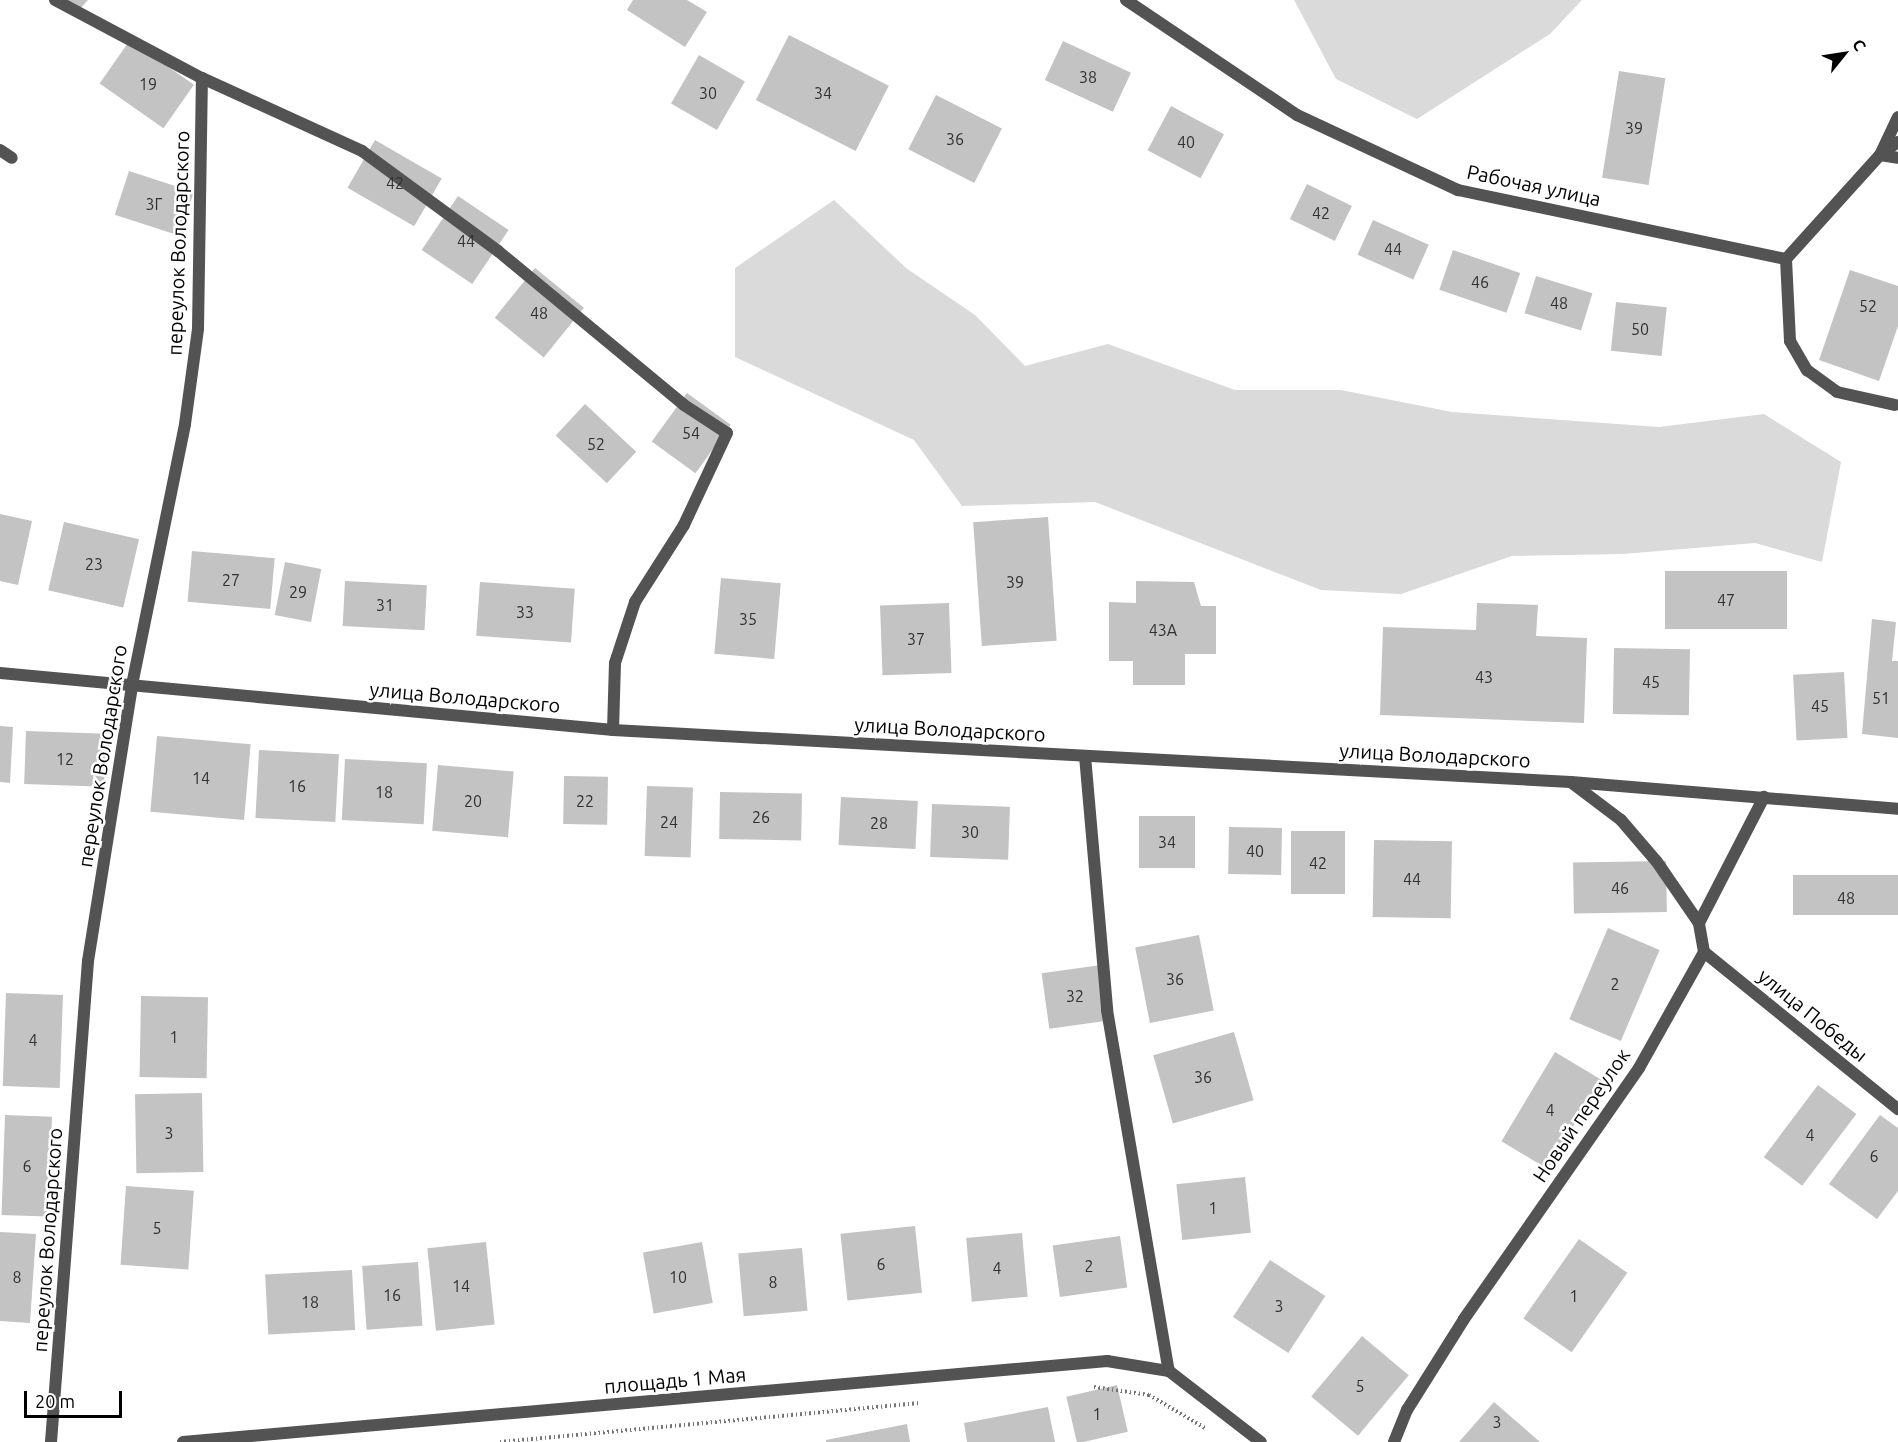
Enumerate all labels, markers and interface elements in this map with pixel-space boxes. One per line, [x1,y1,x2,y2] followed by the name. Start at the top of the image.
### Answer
[1814,24,1874,84] north arrow
[1849,36,1870,54] text: С
[1079,67,1097,87] house number: 38
[139,74,157,94] house number: 19
[699,83,717,103] house number: 30
[814,83,832,103] house number: 34
[1625,118,1643,138] house number: 39
[946,129,964,149] house number: 36
[162,130,194,356] street label: переулок Володарского
[1177,132,1195,152] house number: 40
[1465,159,1603,211] street label: Рабочая улица
[386,173,404,193] house number: 42
[146,194,162,214] house number: 3Г
[1312,203,1330,223] house number: 42
[457,231,475,251] house number: 44
[1384,239,1402,259] house number: 44
[1471,272,1489,292] house number: 46
[1550,293,1568,313] house number: 48
[1859,296,1877,316] house number: 52
[530,303,548,323] house number: 48
[1631,319,1649,339] house number: 50
[682,423,700,443] house number: 54
[587,434,605,454] house number: 52
[85,554,103,574] house number: 23
[222,570,240,590] house number: 27
[1006,572,1024,592] house number: 39
[289,582,307,602] house number: 29
[1717,590,1735,610] house number: 47
[376,595,394,615] house number: 31
[516,602,534,622] house number: 33
[739,609,757,629] house number: 35
[1149,620,1177,640] house number: 43А
[907,629,925,649] house number: 37
[73,643,131,869] street label: переулок Володарского
[1475,667,1493,687] house number: 43
[1642,672,1660,692] house number: 45
[369,677,561,717] street label: улица Володарского
[1872,688,1890,708] house number: 51
[1811,696,1829,716] house number: 45
[854,712,1046,746] street label: улица Володарского
[1339,738,1531,772] street label: улица Володарского
[56,749,74,769] house number: 12
[192,768,210,788] house number: 14
[288,776,306,796] house number: 16
[375,782,393,802] house number: 18
[464,791,482,811] house number: 20
[576,791,594,811] house number: 22
[752,807,770,827] house number: 26
[660,812,678,832] house number: 24
[870,813,888,833] house number: 28
[961,822,979,842] house number: 30
[1158,832,1176,852] house number: 34
[1246,841,1264,861] house number: 40
[1309,853,1327,873] house number: 42
[1403,869,1421,889] house number: 44
[1611,878,1629,898] house number: 46
[1837,888,1855,908] house number: 48
[1753,963,1873,1067] street label: улица Победы
[1166,969,1184,989] house number: 36
[1610,974,1620,994] house number: 2
[1066,986,1084,1006] house number: 32
[169,1027,179,1047] house number: 1
[28,1030,38,1050] house number: 4
[1527,1044,1635,1186] street label: Новый переулок
[1194,1067,1212,1087] house number: 36
[1545,1100,1555,1120] house number: 4
[164,1123,174,1143] house number: 3
[1805,1125,1815,1145] house number: 4
[27,1127,67,1353] street label: переулок Володарского
[1869,1146,1879,1166] house number: 6
[22,1156,32,1176] house number: 6
[1208,1198,1218,1218] house number: 1
[152,1218,162,1238] house number: 5
[876,1254,886,1274] house number: 6
[1084,1256,1094,1276] house number: 2
[992,1258,1002,1278] house number: 4
[12,1267,22,1287] house number: 8
[669,1267,687,1287] house number: 10
[768,1272,778,1292] house number: 8
[452,1276,470,1296] house number: 14
[383,1285,401,1305] house number: 16
[1569,1286,1579,1306] house number: 1
[301,1292,319,1312] house number: 18
[1274,1296,1284,1316] house number: 3
[603,1362,747,1398] street label: площадь 1 Мая
[1355,1376,1365,1396] house number: 5
[27,1379,124,1417] scale bar
[35,1391,75,1411] text: 20 m
[1092,1404,1102,1424] house number: 1
[1492,1412,1502,1432] house number: 3

